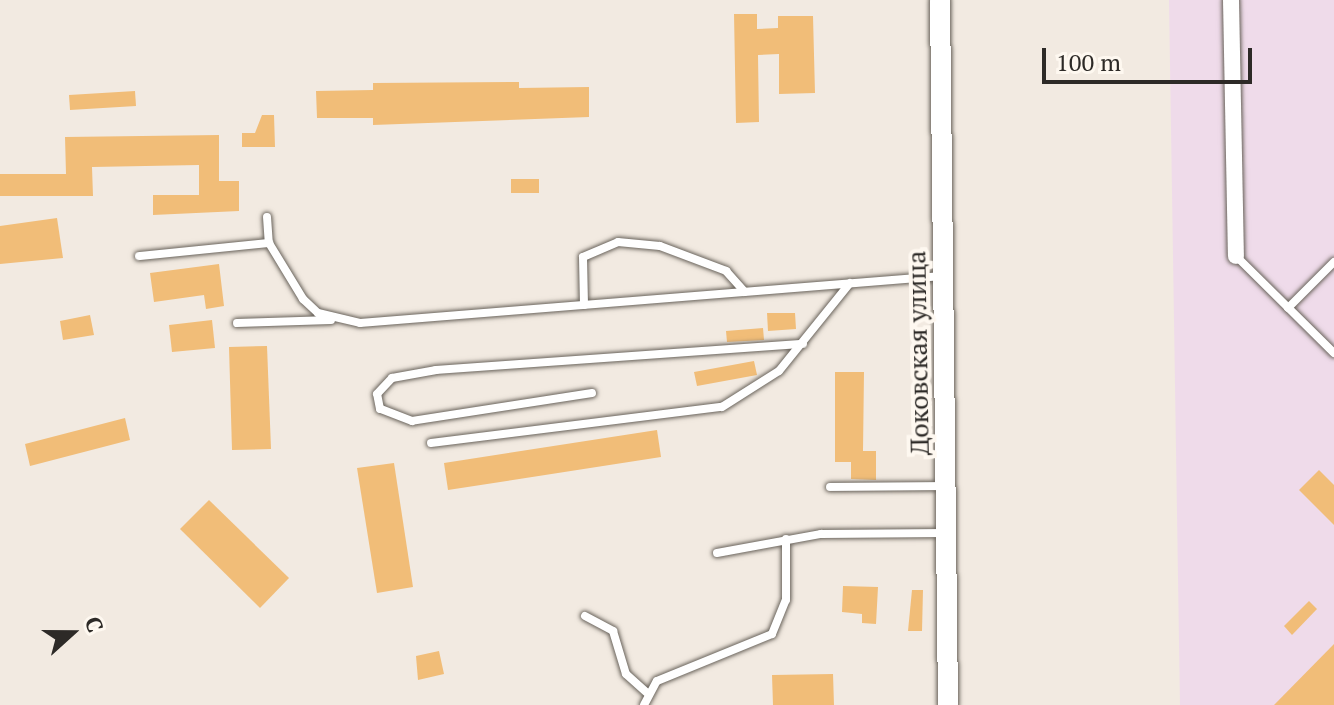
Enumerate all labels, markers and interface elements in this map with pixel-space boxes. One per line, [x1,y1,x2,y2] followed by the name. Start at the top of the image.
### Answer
[1046,32,1256,82] scale bar
[1056,46,1121,78] text: 100 m
[901,250,935,456] street label: Доковская улица
[32,593,112,673] north arrow
[79,612,111,636] text: С

